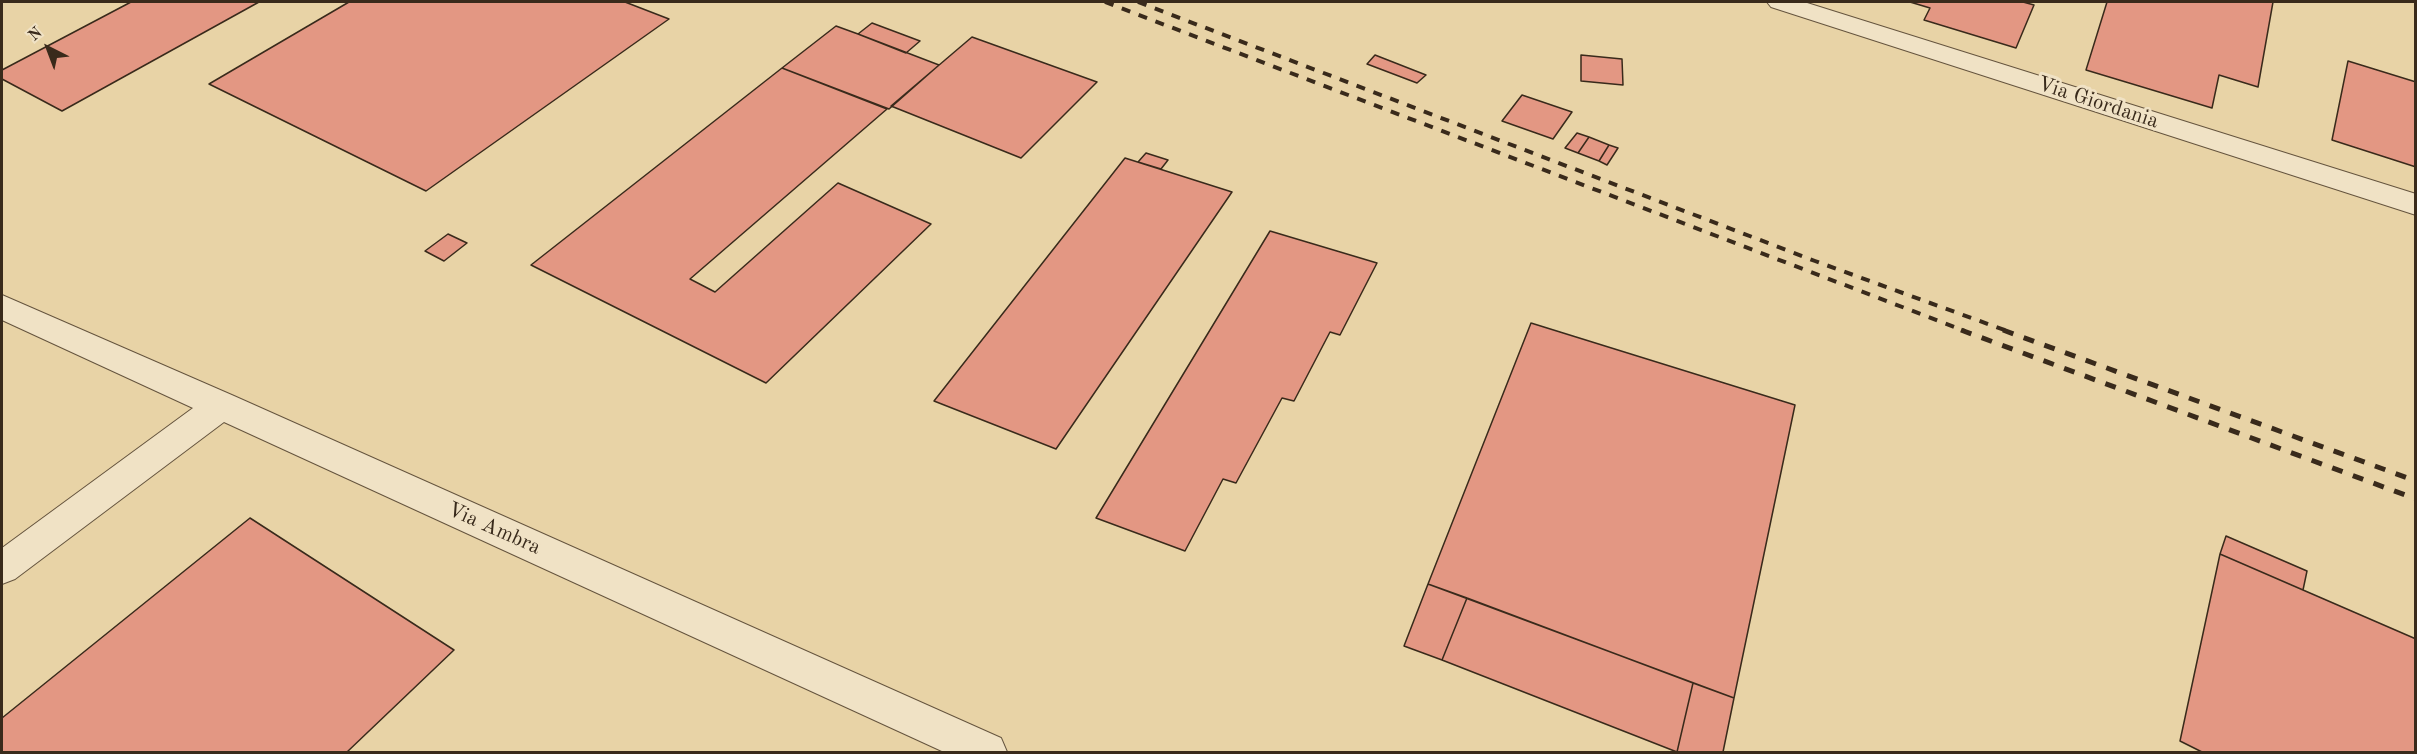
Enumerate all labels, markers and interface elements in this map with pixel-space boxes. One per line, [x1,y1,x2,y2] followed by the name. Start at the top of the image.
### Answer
[18,18,78,78] north arrow
[26,25,46,45] text: N
[2034,72,2162,134] street label: Via Giordania
[443,497,545,561] street label: Via Ambra

